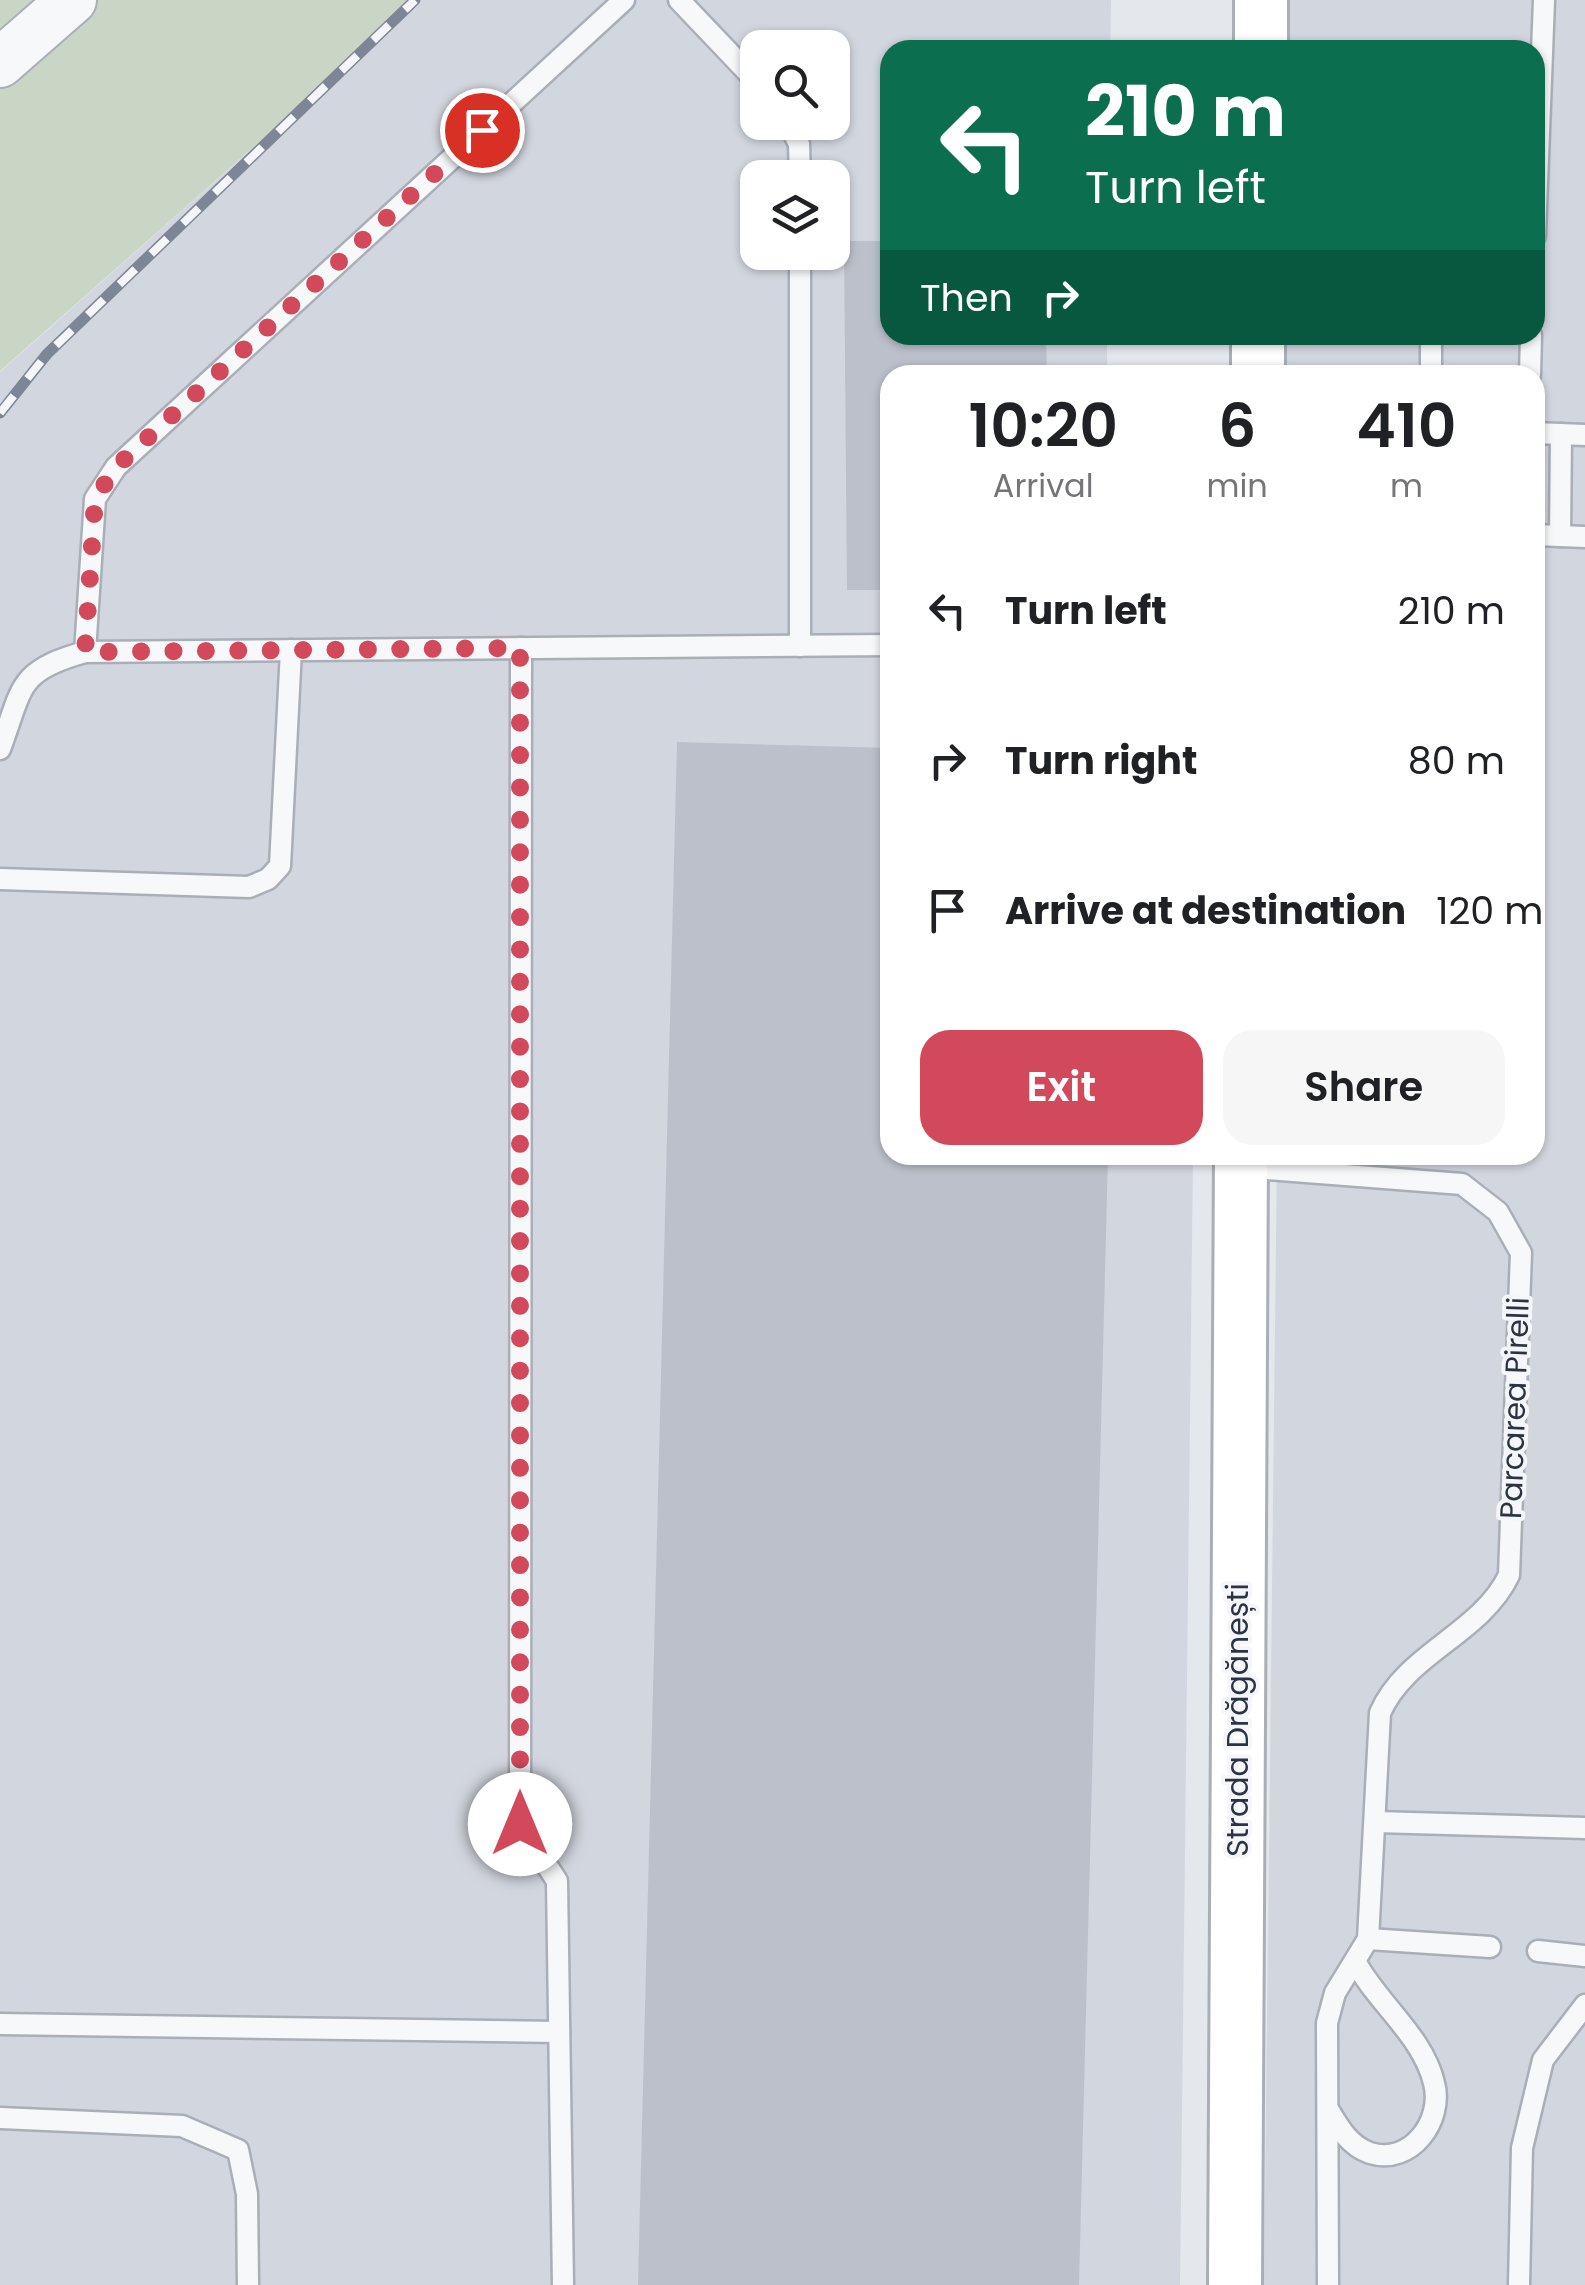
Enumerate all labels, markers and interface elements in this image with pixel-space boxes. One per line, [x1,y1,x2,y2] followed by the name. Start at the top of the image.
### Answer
[740,30,850,270] map controls
[740,30,850,140] button: search
[1085,62,1286,161] text: 210 m
[920,80,1050,210] icon: left
[440,88,525,173] pin
[455,103,510,158] icon: arrive
[1085,156,1266,219] text: Turn left
[740,160,850,270] button: layers
[1033,270,1088,325] icon: right
[920,271,1013,324] text: Then
[969,384,1118,468] text: 10:20
[1218,384,1256,468] text: 6
[1356,384,1456,468] text: 410
[993,463,1094,508] text: Arrival
[1207,463,1268,508] text: min
[1390,463,1423,508] text: m
[920,583,975,638] icon: left
[1005,584,1167,637] text: Turn left
[1398,584,1505,637] text: 210 m
[920,733,975,788] icon: right
[1005,734,1197,787] text: Turn right
[1408,734,1505,787] text: 80 m
[920,883,975,938] icon: arrive
[1005,884,1406,937] text: Arrive at destination
[1436,884,1543,937] text: 120 m
[920,1030,1203,1145] button: Exit
[1223,1030,1505,1145] button: Share
[1489,1296,1540,1520] street label: Parcarea Pirelli
[1216,1583,1259,1857] street label: Strada Drăgănești
[468,1772,572,1876] position arrow

